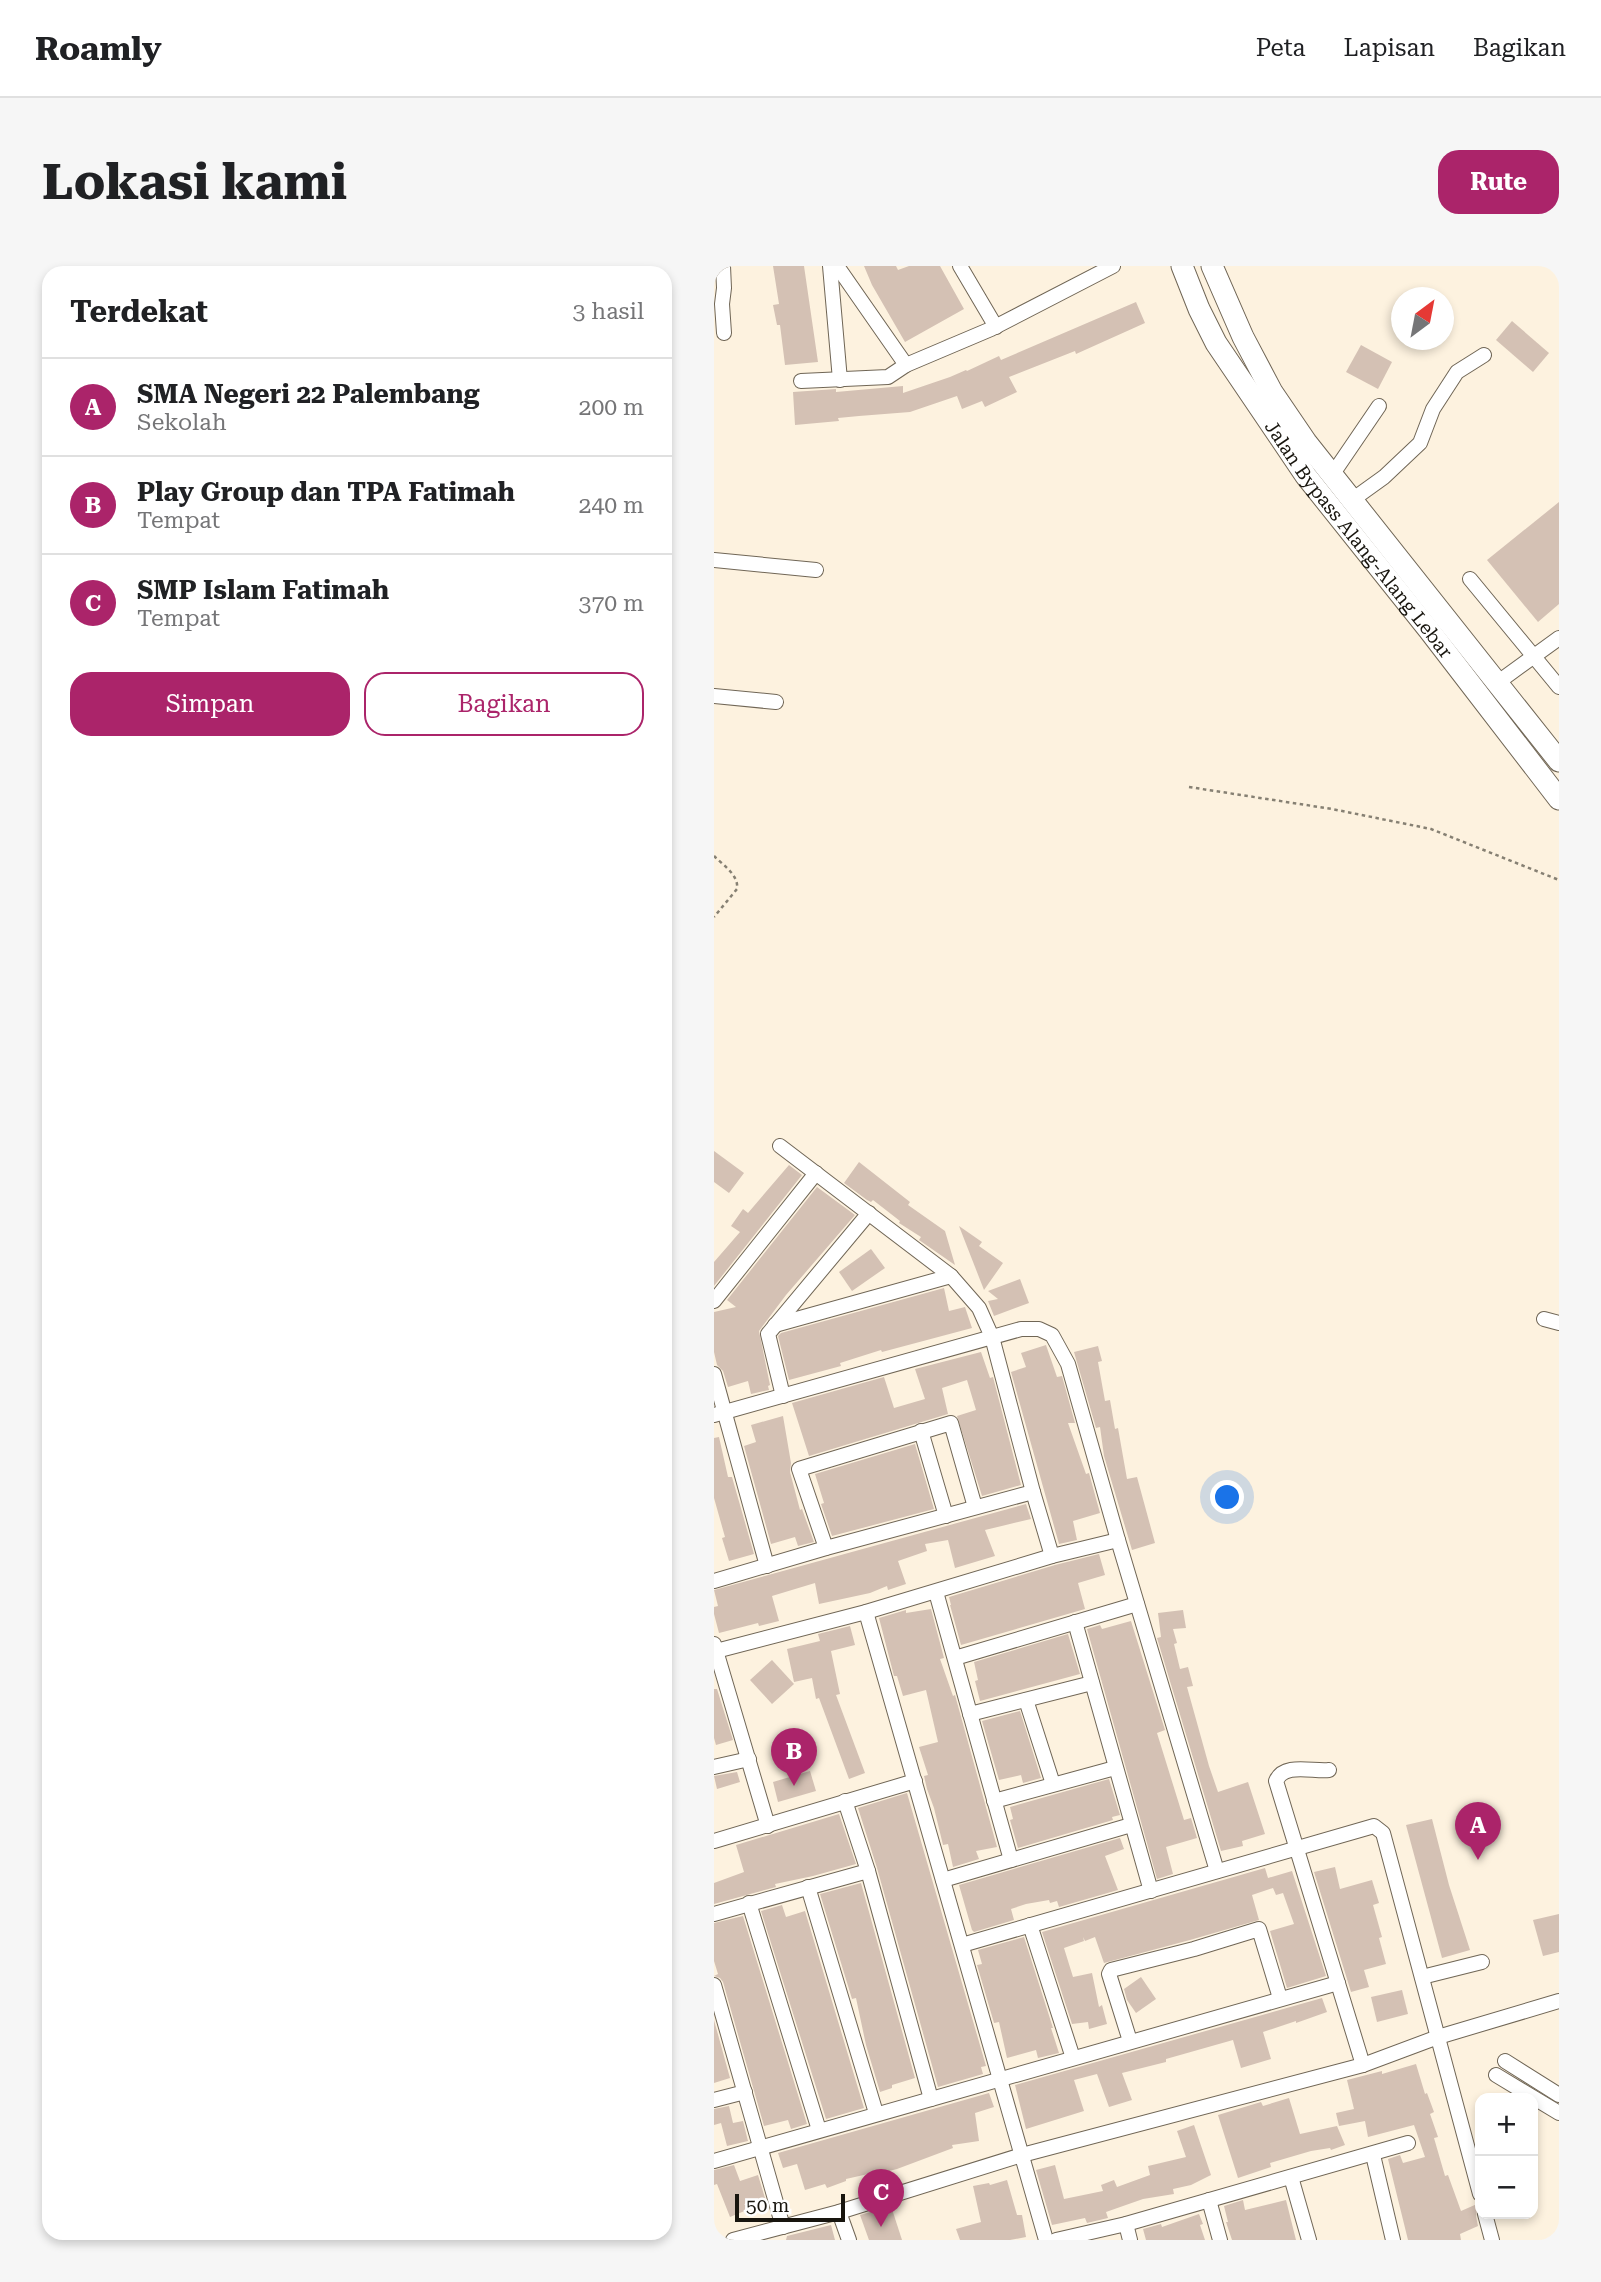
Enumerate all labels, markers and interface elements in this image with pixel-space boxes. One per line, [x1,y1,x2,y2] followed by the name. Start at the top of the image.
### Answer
[35,29,162,68] text: Roamly
[1256,34,1306,62] text: Peta
[1344,34,1435,62] text: Lapisan
[1473,34,1566,62] text: Bagikan
[1438,150,1559,214] button: Rute
[42,154,347,211] text: Lokasi kami
[1391,287,1454,350] north arrow
[70,294,208,329] text: Terdekat
[573,298,644,325] text: 3 hasil
[137,379,480,409] text: SMA Negeri 22 Palembang
[85,394,101,421] text: A
[579,394,644,421] text: 200 m
[137,409,227,436] text: Sekolah
[1260,416,1457,663] street label: Jalan Bypass Alang-Alang Lebar
[137,477,515,507] text: Play Group dan TPA Fatimah
[85,492,101,519] text: B
[579,492,644,519] text: 240 m
[137,507,220,534] text: Tempat
[137,575,389,605] text: SMP Islam Fatimah
[85,590,101,617] text: C
[579,590,644,617] text: 370 m
[137,605,220,632] text: Tempat
[70,672,350,736] button: Simpan
[364,672,644,736] button: Bagikan
[1210,1480,1244,1514] your location
[771,1728,817,1786] pin: B
[1455,1802,1501,1860] pin: A
[1475,2093,1538,2219] map controls
[1475,2093,1538,2156] button: +
[1475,2156,1538,2219] button: −
[858,2169,904,2227] pin: C
[735,2191,845,2223] scale bar
[746,2194,789,2217] text: 50 m

